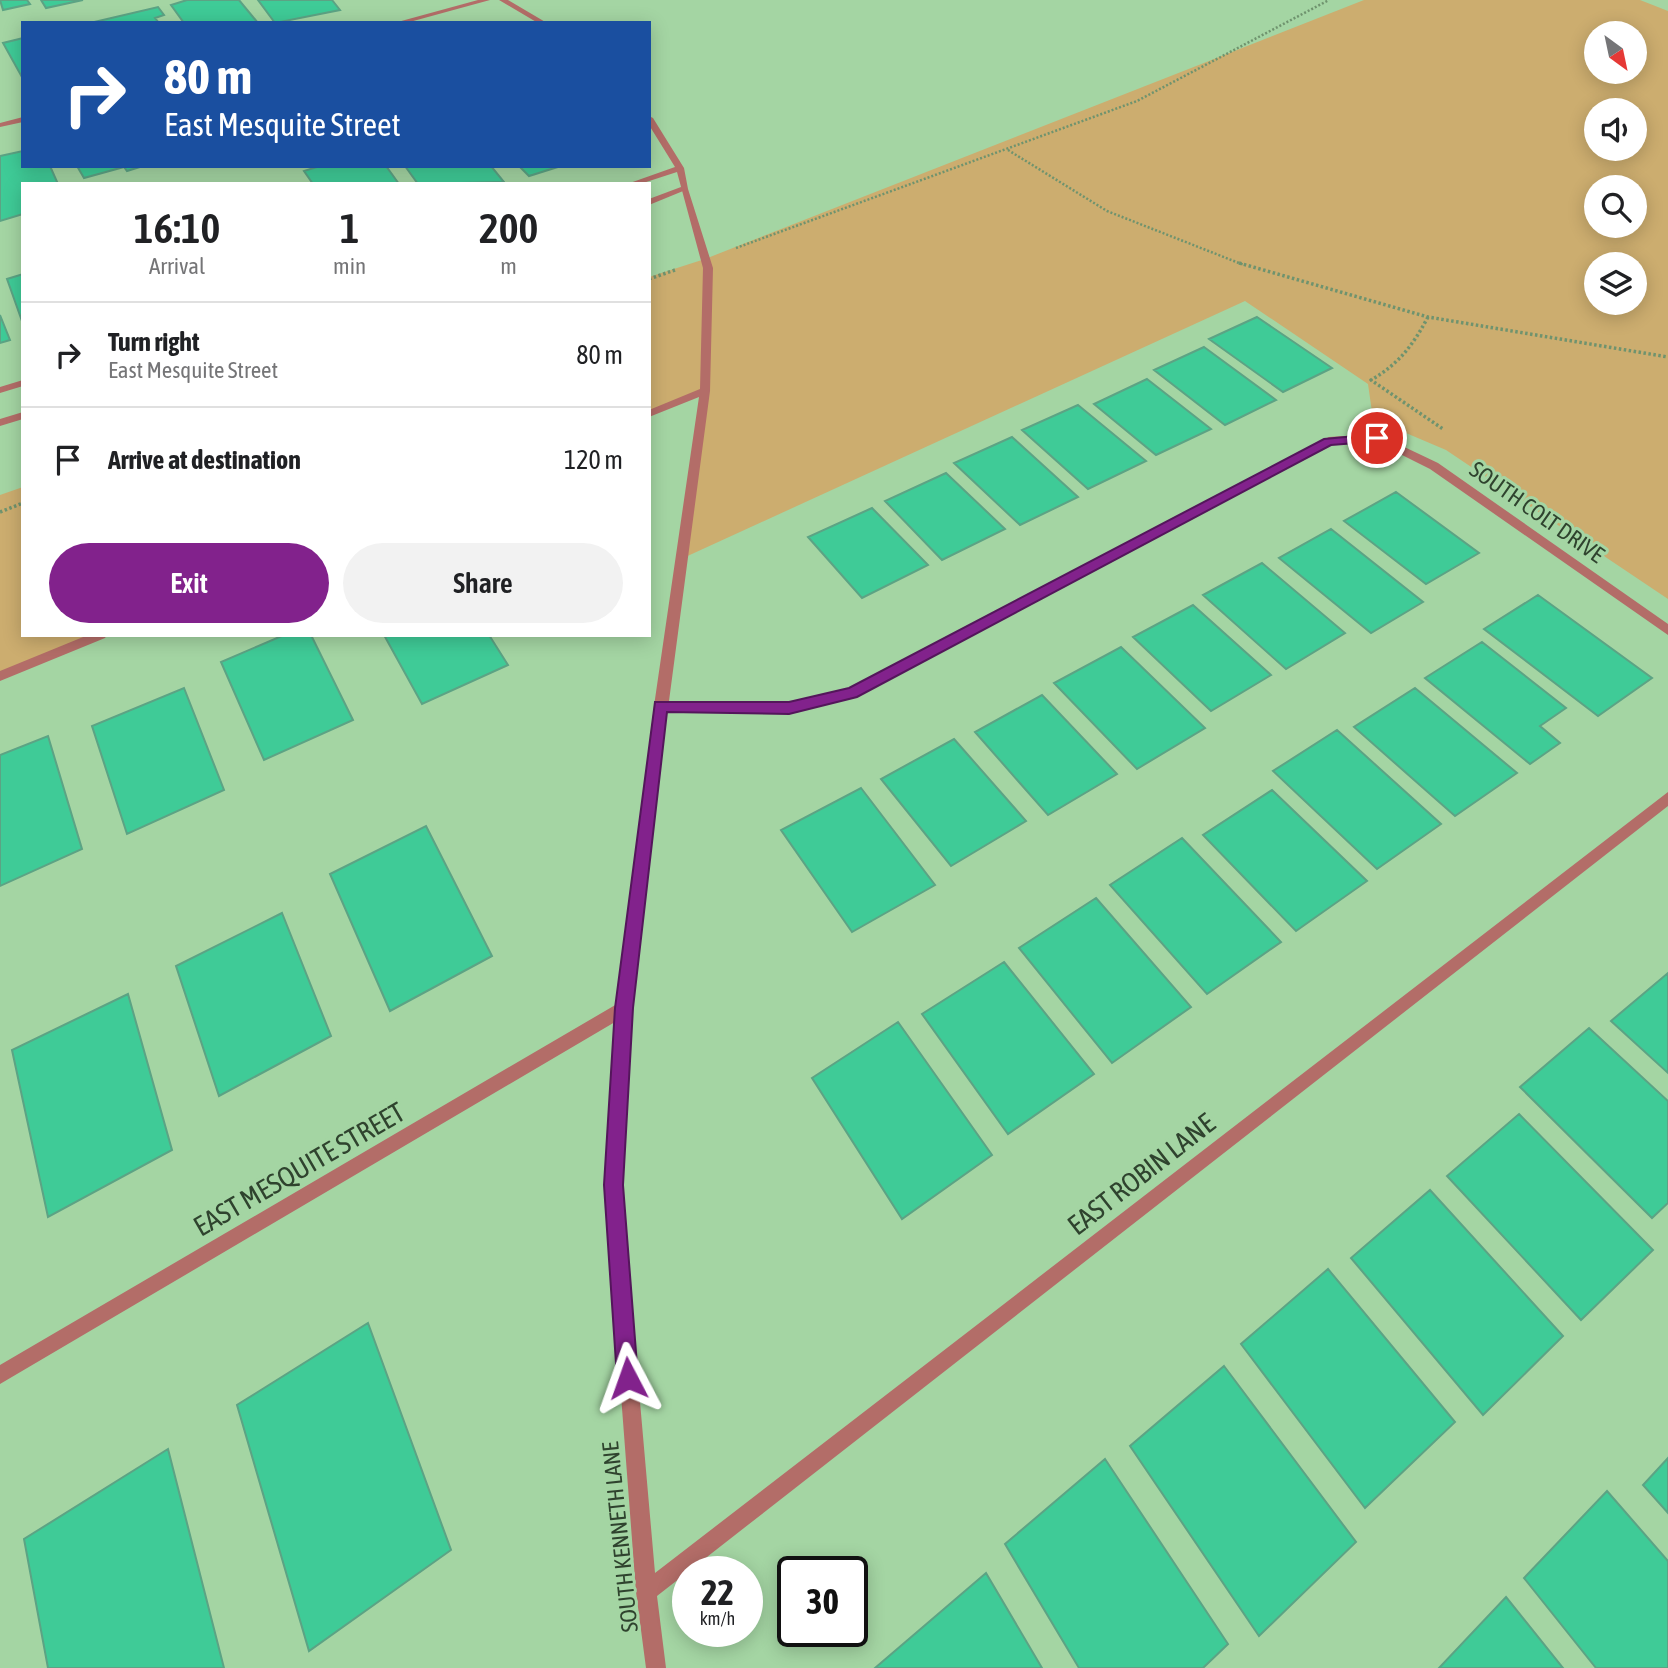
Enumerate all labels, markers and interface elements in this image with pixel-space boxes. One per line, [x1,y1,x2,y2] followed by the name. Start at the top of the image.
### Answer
[1584,21,1647,84] north arrow
[1584,21,1647,315] map controls
[164,48,252,104] text: 80 m
[49,49,140,140] icon: right
[1584,98,1647,161] button: sound
[164,106,401,143] text: East Mesquite Street
[1584,175,1647,238] button: search
[134,204,220,252] text: 16:10
[340,204,359,252] text: 1
[479,204,538,252] text: 200
[1584,252,1647,315] button: layers
[149,253,205,279] text: Arrival
[333,253,366,279] text: min
[500,253,517,279] text: m
[108,327,199,357] text: Turn right
[49,336,87,374] icon: right
[576,340,623,370] text: 80 m
[108,357,278,383] text: East Mesquite Street
[1347,408,1407,468] pin
[1358,419,1396,457] icon: arrive
[49,441,87,479] icon: arrive
[108,445,301,475] text: Arrive at destination
[564,445,623,475] text: 120 m
[1465,456,1609,568] street label: SOUTH COLT DRIVE
[49,543,329,623] button: Exit
[343,543,623,623] button: Share
[188,1096,410,1242] street label: EAST MESQUITE STREET
[1061,1107,1221,1241] street label: EAST ROBIN LANE
[591,1341,665,1415] position arrow
[597,1440,643,1634] street label: SOUTH KENNETH LANE
[777,1556,868,1647] speed limit sign: 30
[701,1572,734,1612] text: 22
[700,1608,735,1629] text: km/h

